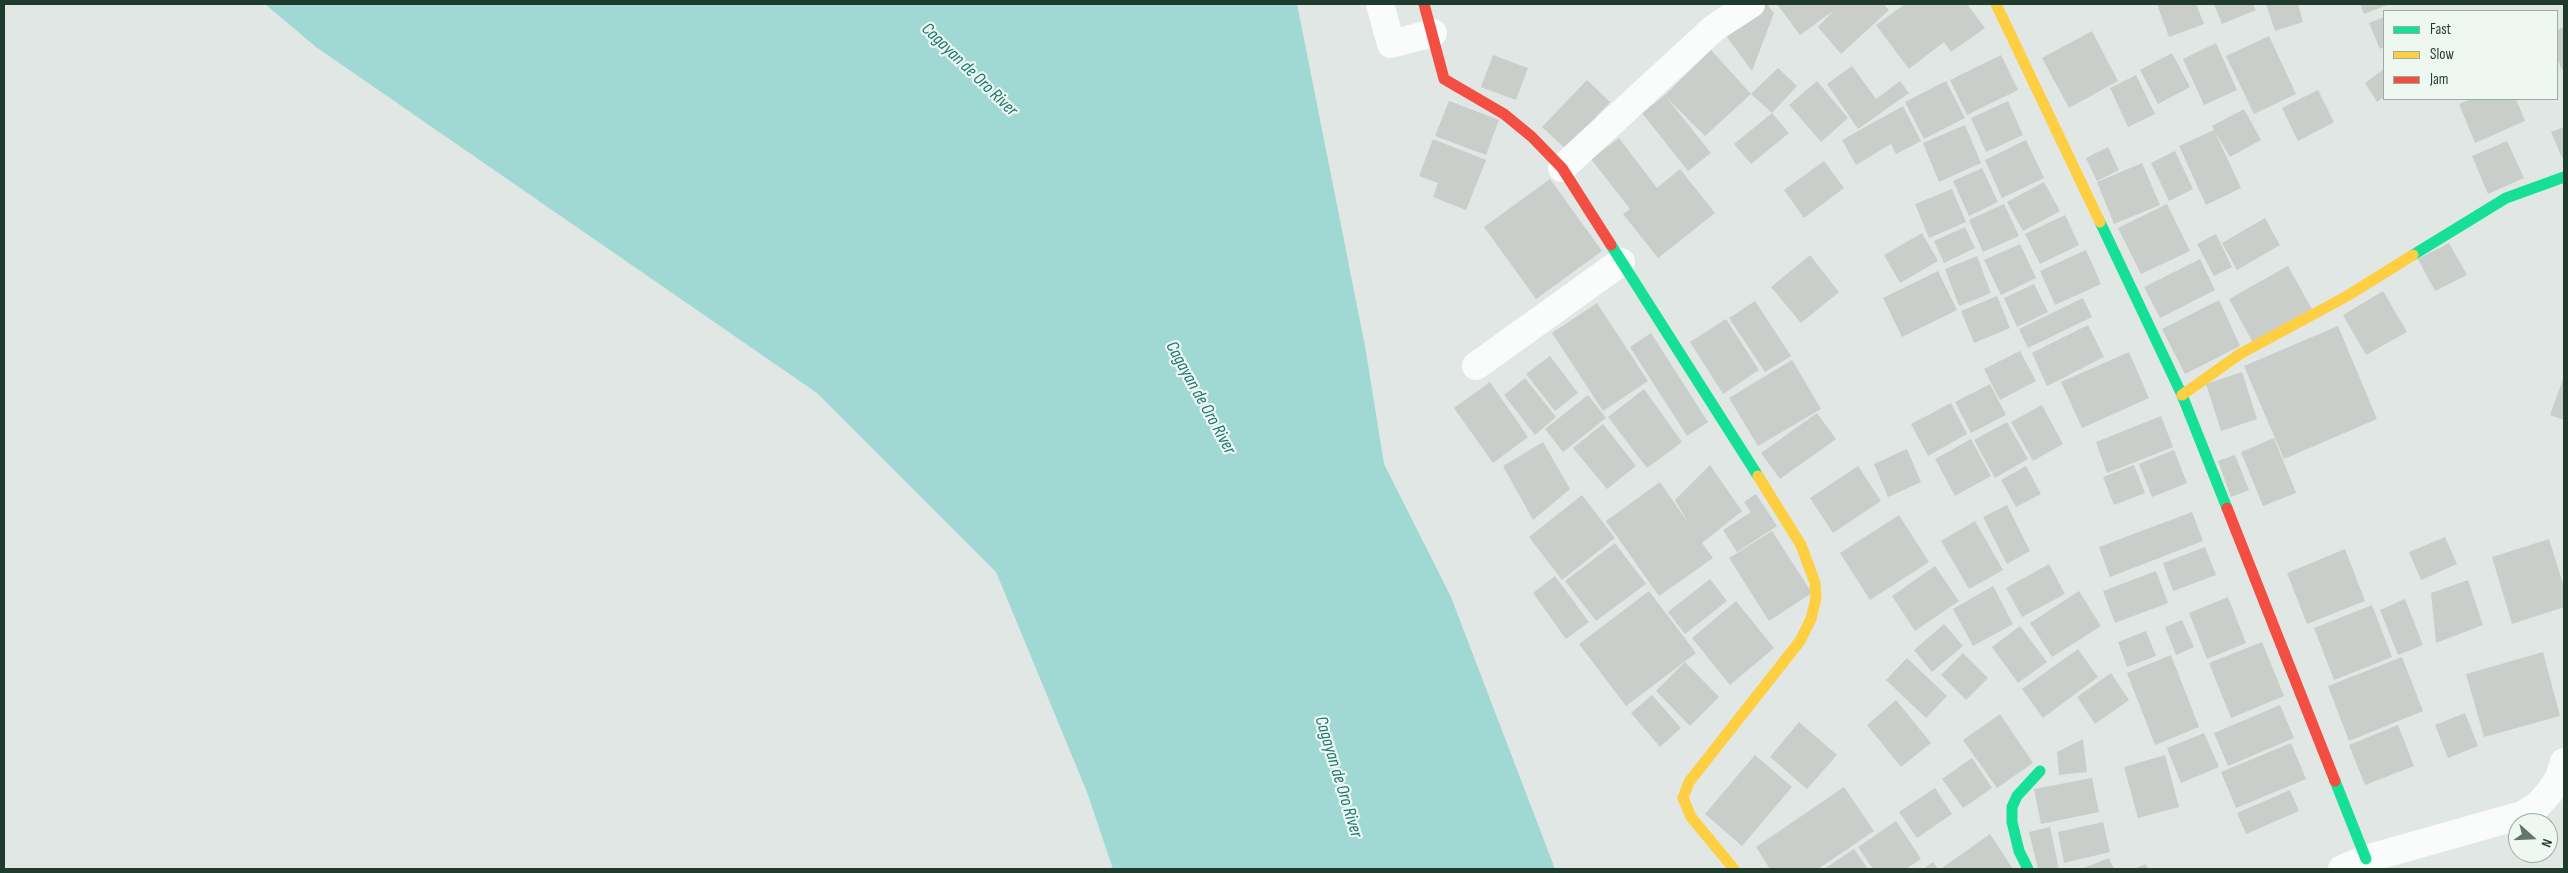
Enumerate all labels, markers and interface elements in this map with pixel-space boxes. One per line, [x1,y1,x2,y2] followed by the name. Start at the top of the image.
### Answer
[2383,10,2558,100] legend
[916,19,1022,121] water label: Cagayan de Oro River
[2430,20,2451,39] text: Fast
[2430,45,2454,64] text: Slow
[2430,70,2448,89] text: Jam
[1160,338,1240,458] water label: Cagayan de Oro River
[1309,714,1367,840] water label: Cagayan de Oro River
[2508,813,2558,863] north arrow
[2537,837,2556,849] text: N

